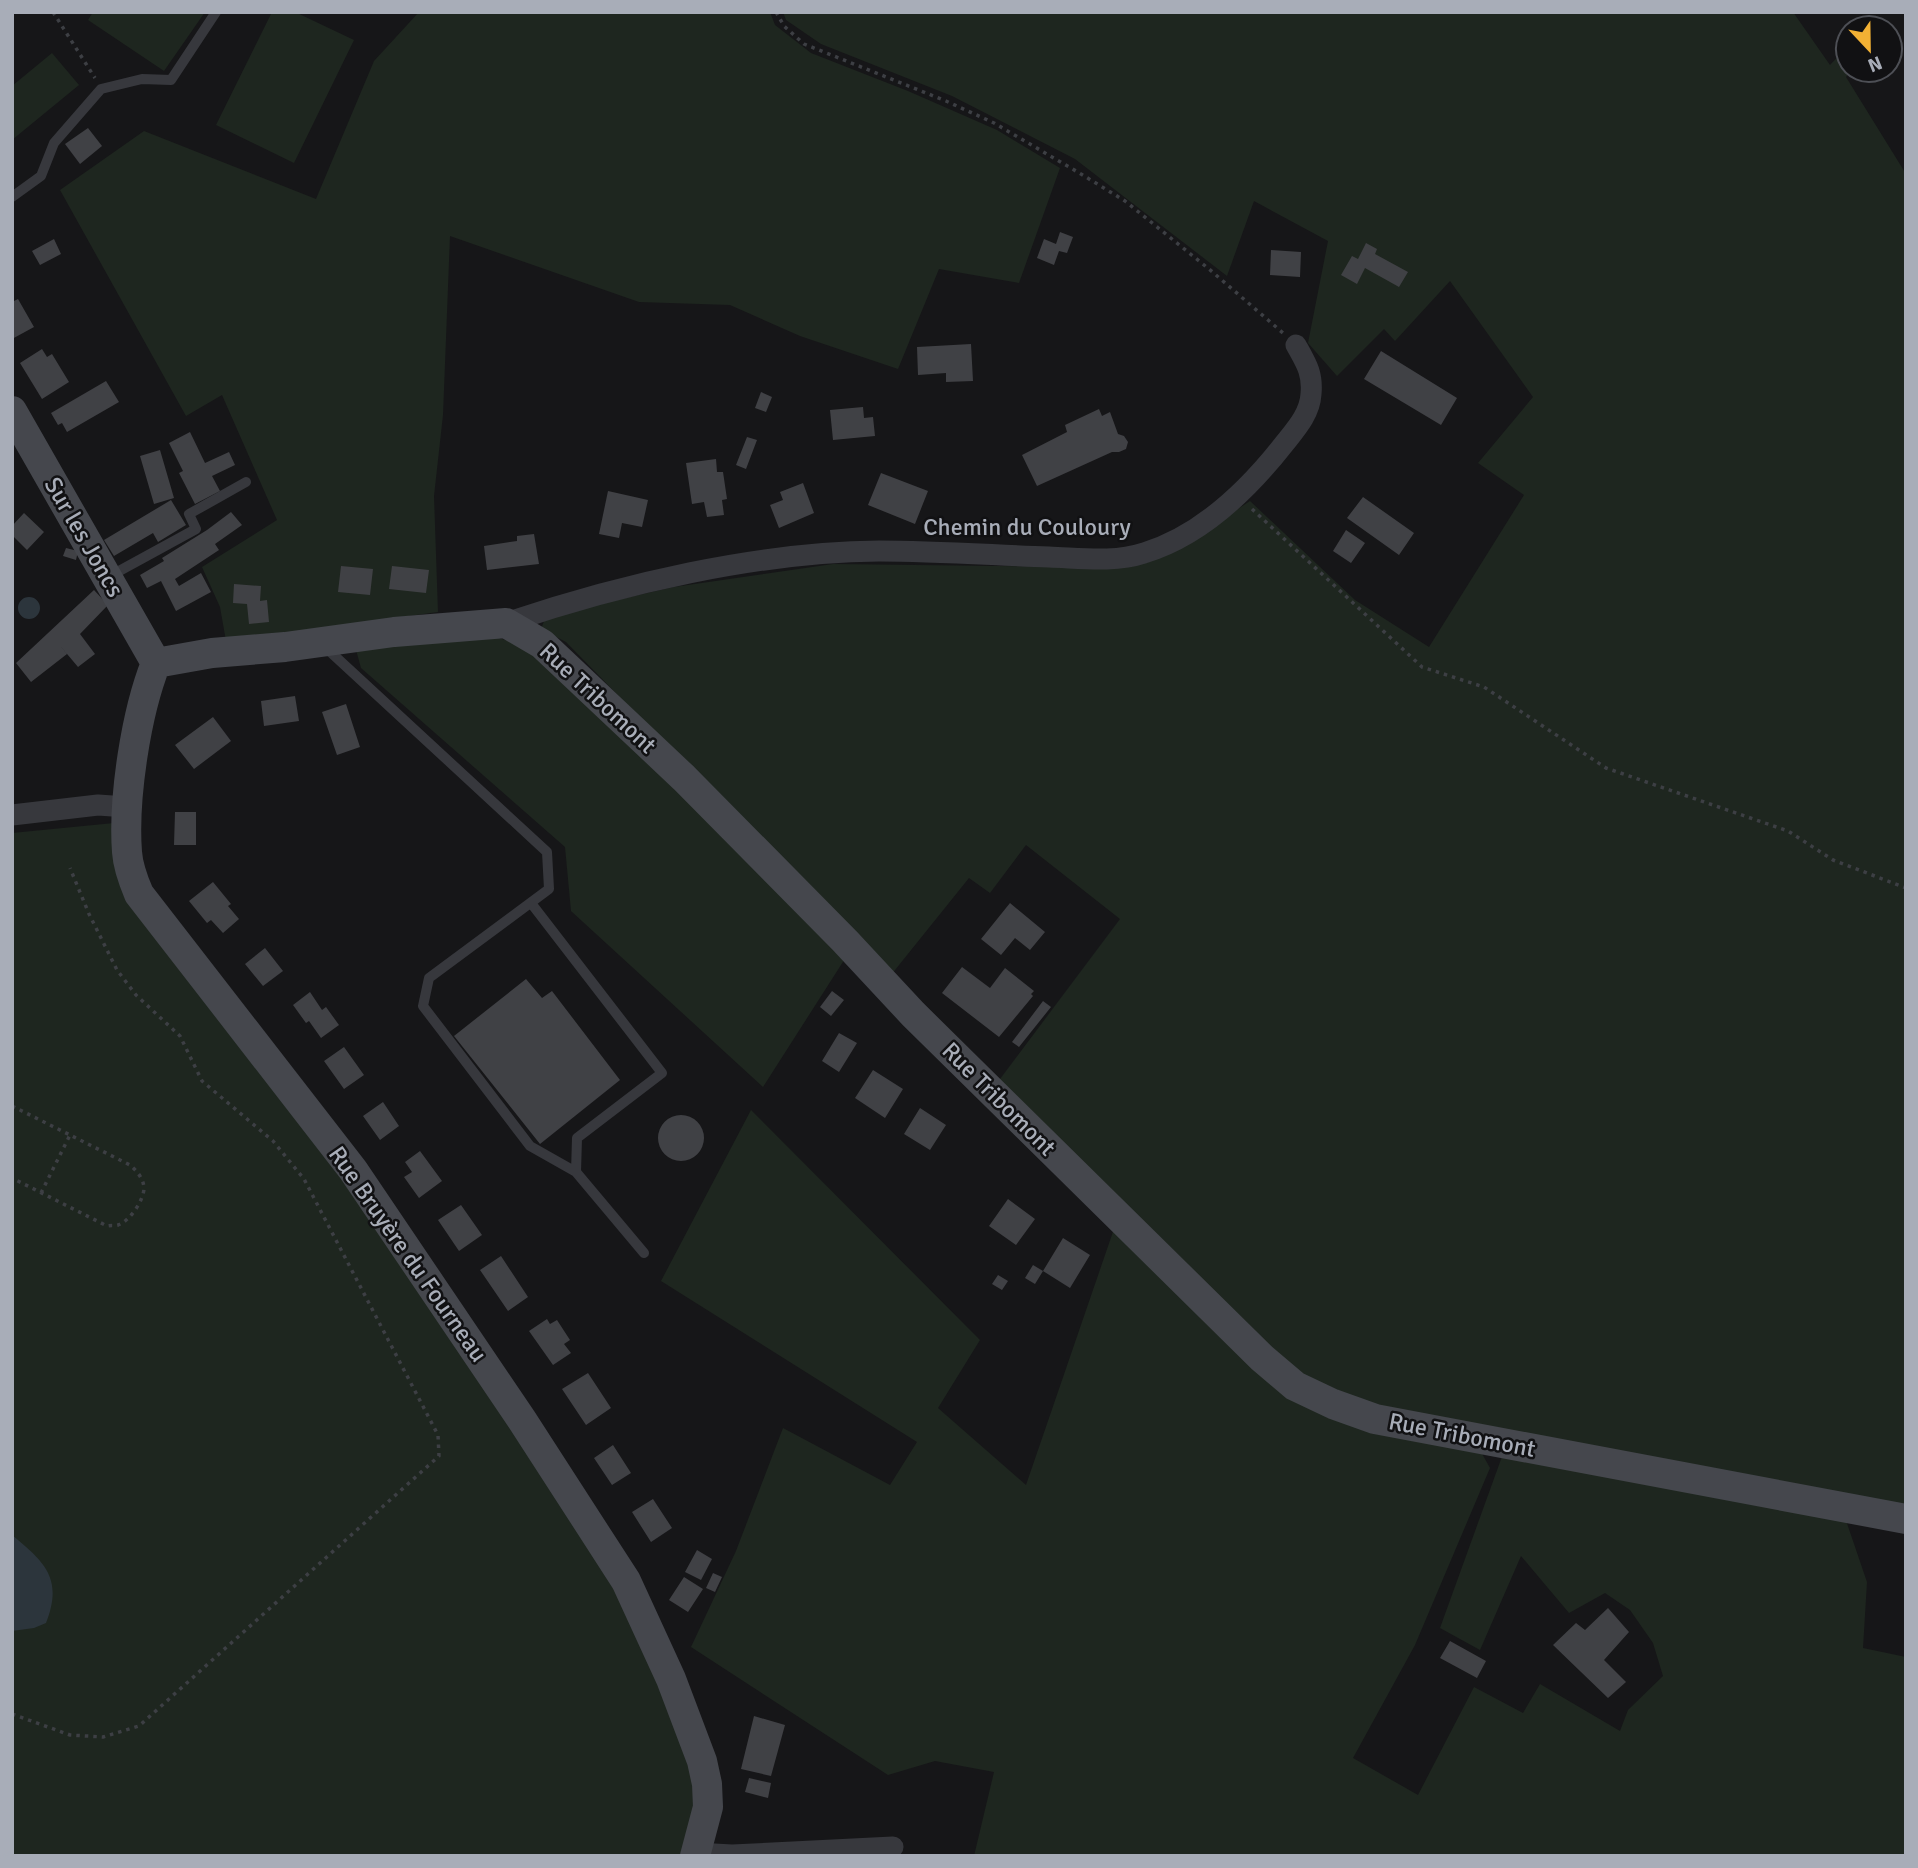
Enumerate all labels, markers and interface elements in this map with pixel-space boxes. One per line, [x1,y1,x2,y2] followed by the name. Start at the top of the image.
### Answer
[1834,14,1904,84] north arrow
[1864,50,1886,77] text: N
[38,472,130,602] street label: Sur les Joncs
[923,512,1131,542] street label: Chemin du Couloury
[533,636,663,760] street label: Rue Tribomont
[936,1036,1062,1162] street label: Rue Tribomont
[322,1140,494,1368] street label: Rue Bruyère du Fourneau
[1386,1406,1538,1464] street label: Rue Tribomont

